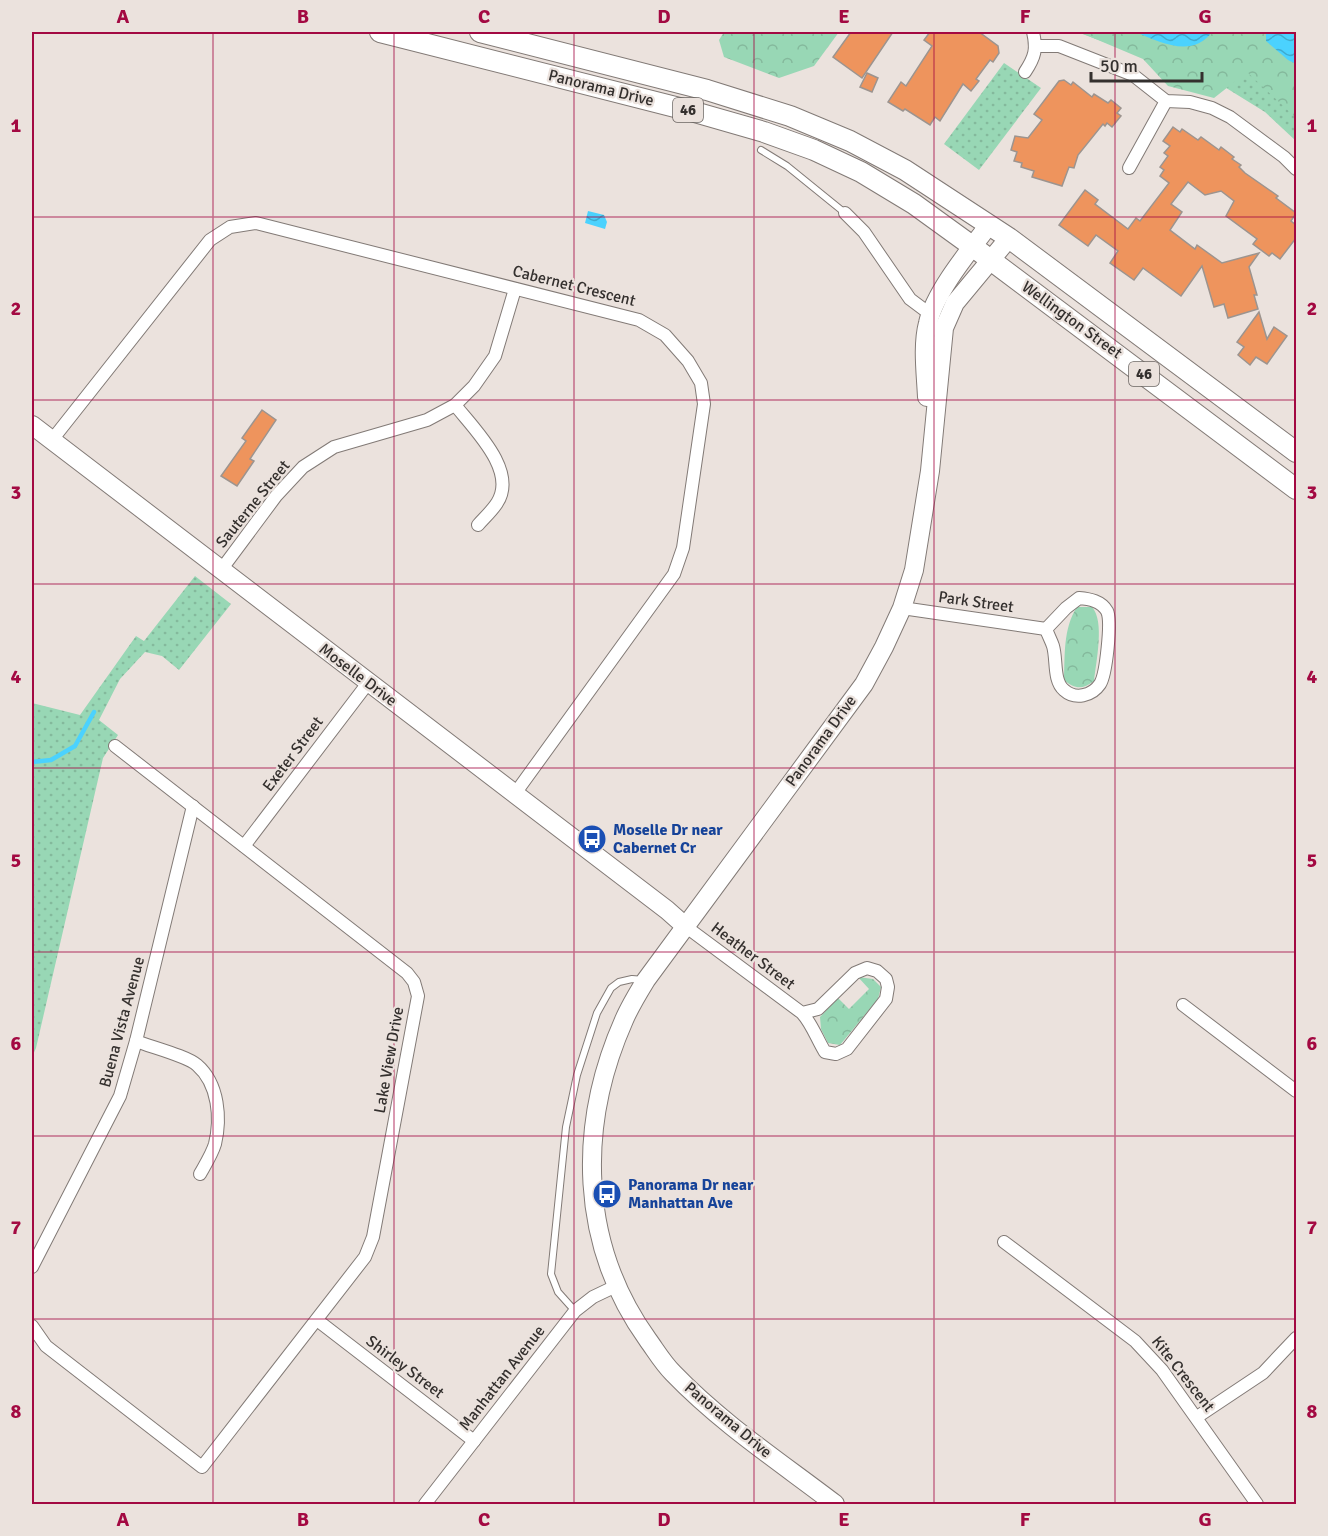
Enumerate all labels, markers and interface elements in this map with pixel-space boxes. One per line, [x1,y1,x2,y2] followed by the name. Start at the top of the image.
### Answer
[117,4,130,29] text: A
[297,4,309,29] text: B
[478,4,490,29] text: C
[657,4,671,29] text: D
[838,4,850,29] text: E
[1020,4,1031,29] text: F
[1198,4,1212,29] text: G
[1091,45,1202,83] scale bar
[1100,55,1138,77] text: 50 m
[546,65,656,111] street label: Panorama Drive
[673,98,703,122] road number: 46
[11,113,22,138] text: 1
[1307,113,1318,138] text: 1
[510,261,638,311] street label: Cabernet Crescent
[1018,277,1126,363] street label: Wellington Street
[11,296,21,321] text: 2
[1307,296,1317,321] text: 2
[1129,362,1159,386] road number: 46
[212,456,295,552] street label: Sauterne Street
[11,480,21,505] text: 3
[1307,480,1317,505] text: 3
[937,587,1015,617] street label: Park Street
[315,639,401,711] street label: Moselle Drive
[11,664,22,689] text: 4
[1307,664,1318,689] text: 4
[781,691,861,791] street label: Panorama Drive
[258,712,328,795] street label: Exeter Street
[613,820,723,858] place label: Moselle Dr near Cabernet Cr
[576,823,608,855] bus stop icon: Moselle Dr near Cabernet Cr
[11,848,21,873] text: 5
[1307,848,1317,873] text: 5
[707,918,799,994] street label: Heather Street
[95,954,149,1090] street label: Buena Vista Avenue
[370,1005,408,1115] street label: Lake View Drive
[11,1031,22,1056] text: 6
[1307,1031,1318,1056] text: 6
[628,1175,754,1213] place label: Panorama Dr near Manhattan Ave
[591,1178,623,1210] bus stop icon: Panorama Dr near Manhattan Ave
[11,1215,22,1240] text: 7
[1307,1215,1318,1240] text: 7
[455,1321,549,1435] street label: Manhattan Avenue
[362,1331,448,1403] street label: Shirley Street
[1147,1332,1219,1416] street label: Kite Crescent
[680,1378,776,1462] street label: Panorama Drive
[11,1399,22,1424] text: 8
[1307,1399,1318,1424] text: 8
[117,1507,130,1532] text: A
[297,1507,309,1532] text: B
[478,1507,490,1532] text: C
[657,1507,671,1532] text: D
[838,1507,850,1532] text: E
[1020,1507,1031,1532] text: F
[1198,1507,1212,1532] text: G

